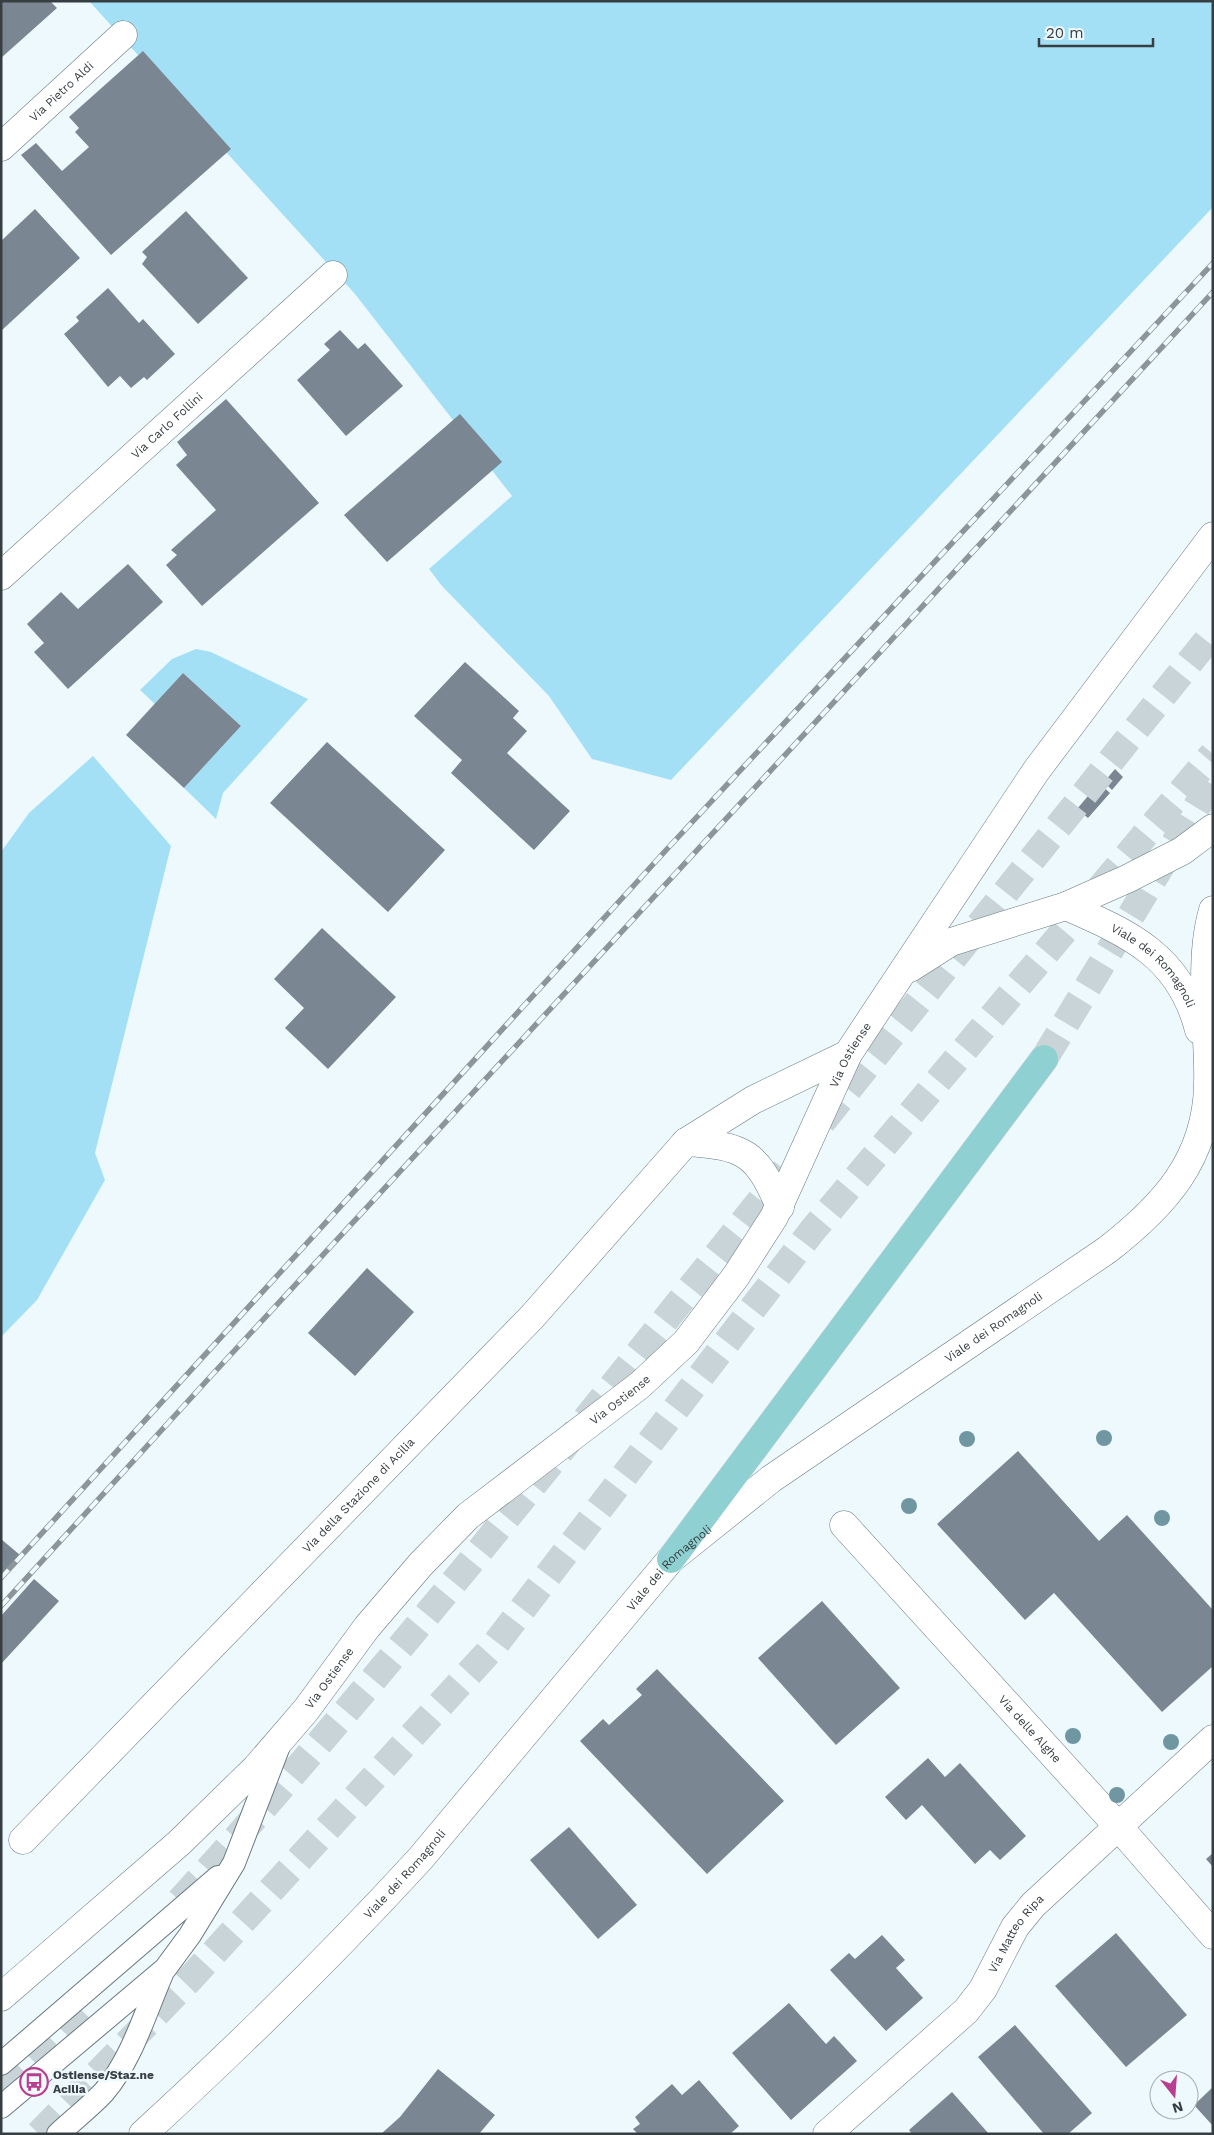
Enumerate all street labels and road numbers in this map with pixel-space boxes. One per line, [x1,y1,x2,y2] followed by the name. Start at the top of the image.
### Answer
[27,59,96,124] street label: Via Pietro Aldi
[128,390,206,462] street label: Via Carlo Follini
[1108,921,1198,1010] street label: Viale dei Romagnoli
[827,1020,874,1090] street label: Via Ostiense
[942,1289,1045,1366] street label: Viale dei Romagnoli
[587,1372,653,1428] street label: Via Ostiense
[300,1435,418,1556] street label: Via della Stazione di Acilia
[624,1522,715,1614] street label: Viale dei Romagnoli
[302,1645,357,1712] street label: Via Ostiense
[996,1692,1064,1766] street label: Via delle Alghe
[361,1827,449,1922] street label: Viale dei Romagnoli
[985,1892,1047,1975] street label: Via Matteo Ripa

